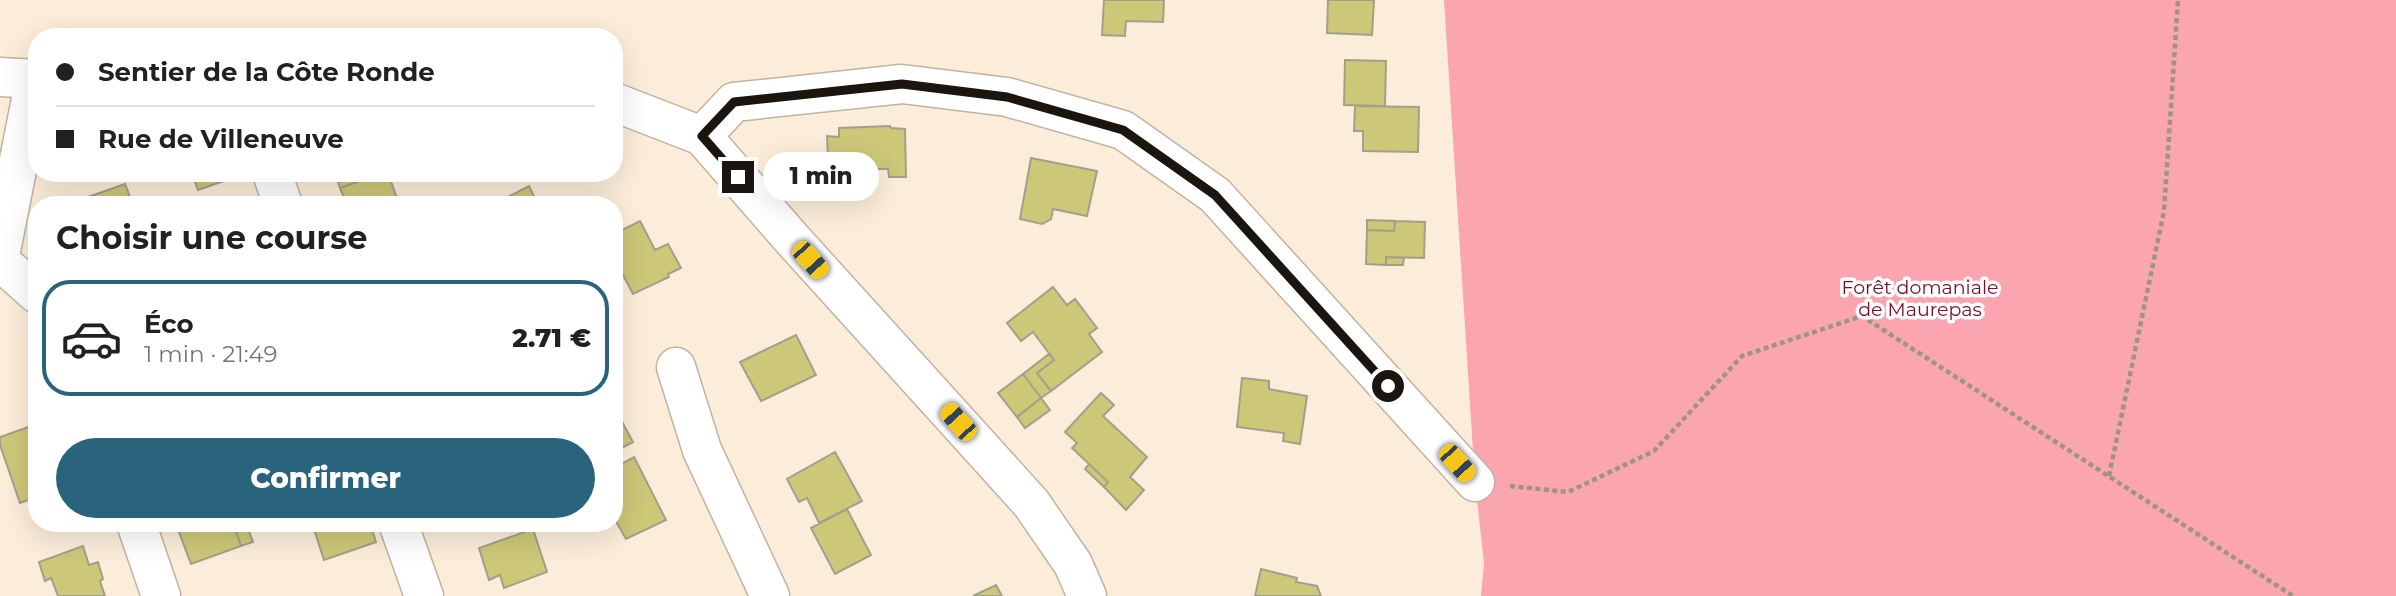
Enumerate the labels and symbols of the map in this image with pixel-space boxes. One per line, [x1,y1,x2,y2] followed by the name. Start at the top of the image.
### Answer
[762,152,878,202] callout: 1 min
[722,161,754,193] route end
[789,237,832,283] car
[1841,276,1999,321] park label: Forêt domaniale de Maurepas
[1372,370,1404,402] route start
[937,399,980,445] car
[1436,440,1479,486] car

